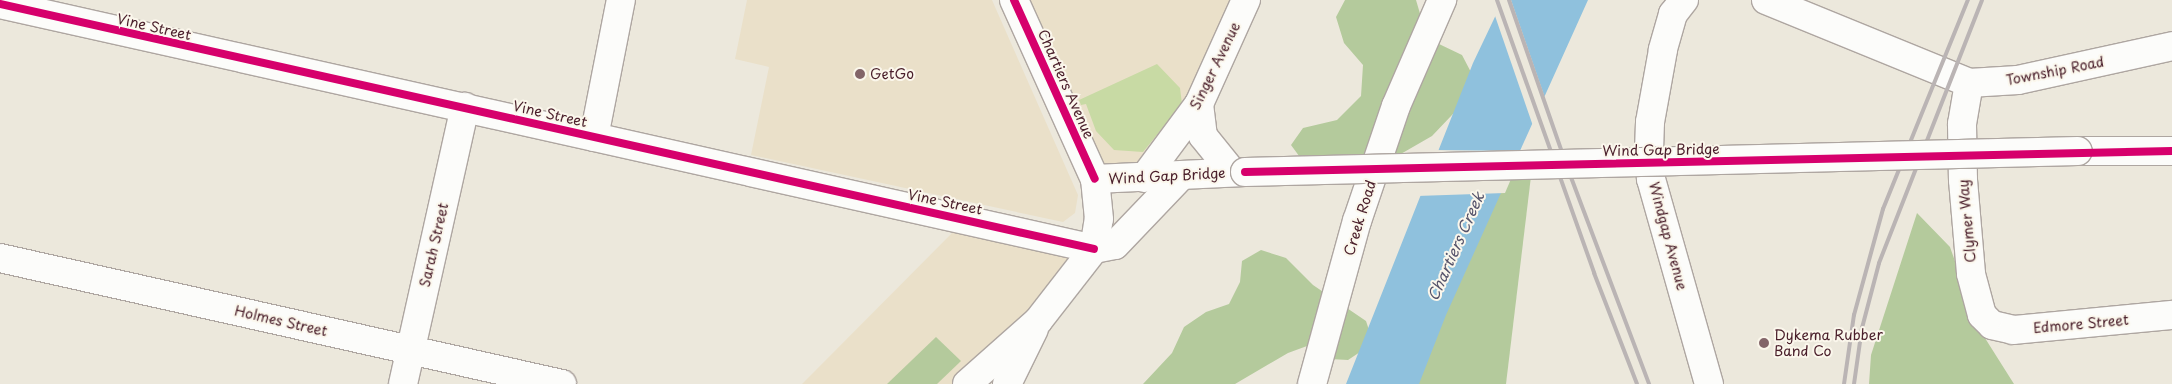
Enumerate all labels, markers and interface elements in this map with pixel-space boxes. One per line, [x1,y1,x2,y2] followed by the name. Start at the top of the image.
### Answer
[115,10,193,44] street label: Vine Street
[1186,19,1244,113] street label: Singer Avenue
[1035,27,1097,141] street label: Chartiers Avenue
[2005,53,2105,89] street label: Township Road
[870,66,914,82] place label: GetGo
[854,68,866,80] marker: GetGo
[511,97,589,131] street label: Vine Street
[1603,141,1719,159] street label: Wind Gap Bridge
[1108,165,1226,187] street label: Wind Gap Bridge
[1340,178,1380,258] street label: Creek Road
[1955,178,1979,264] street label: Clymer Way
[1645,180,1691,292] street label: Windgap Avenue
[906,186,984,218] street label: Vine Street
[1423,189,1487,303] water label: Chartiers Creek
[416,201,452,289] street label: Sarah Street
[233,302,329,340] street label: Holmes Street
[2032,311,2130,337] street label: Edmore Street
[1774,327,1883,360] place label: Dykema Rubber Band Co
[1758,337,1770,349] marker: Dykema Rubber Band Co

